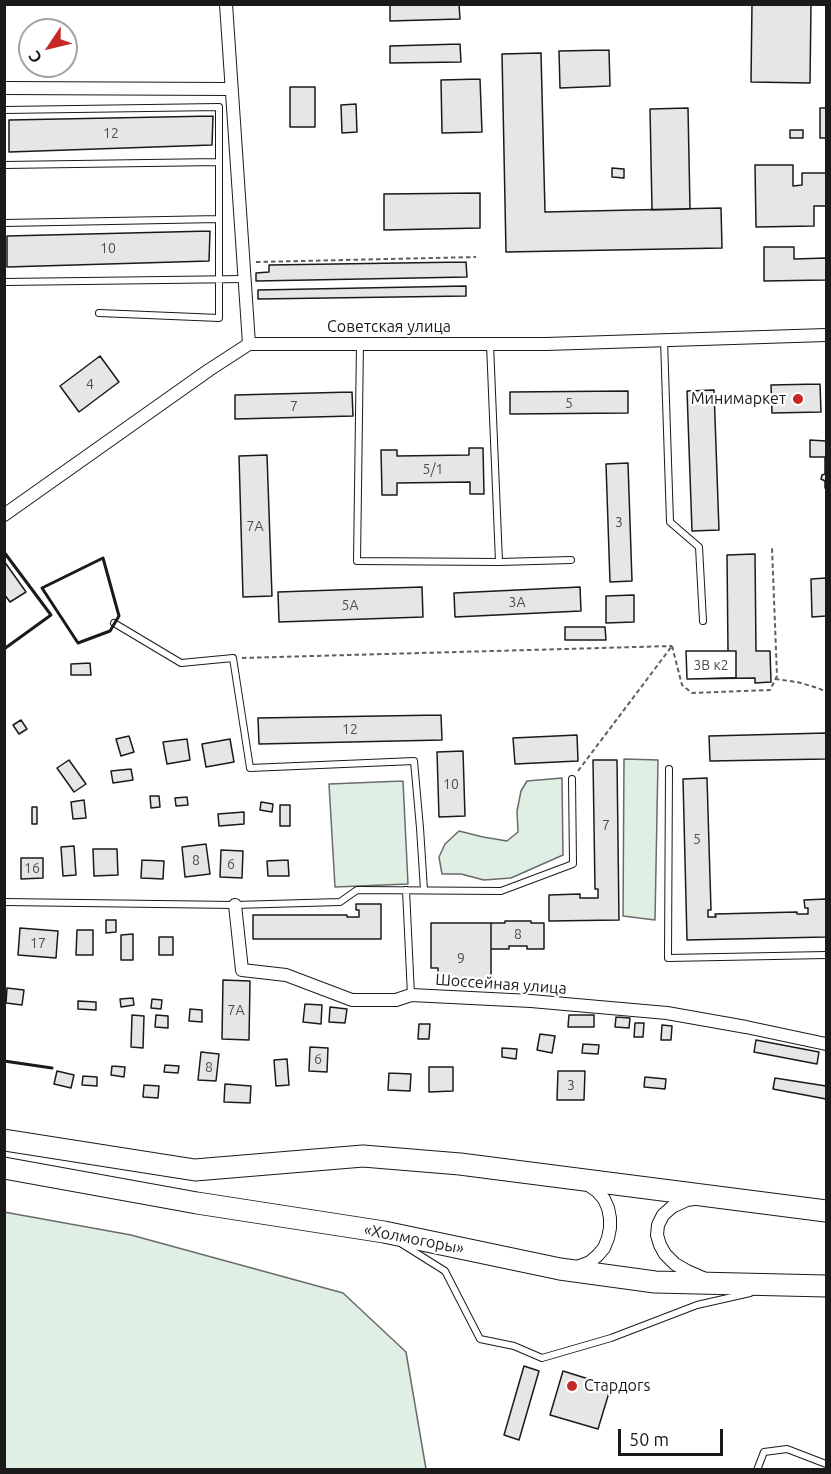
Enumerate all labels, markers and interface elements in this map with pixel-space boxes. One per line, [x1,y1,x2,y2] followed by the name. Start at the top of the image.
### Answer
[18,18,78,78] north arrow
[25,48,45,67] text: С
[103,125,119,141] house number: 12
[100,240,116,256] house number: 10
[327,317,451,337] street label: Советская улица
[86,376,94,392] house number: 4
[691,389,786,409] place label: Минимаркет
[791,392,805,406] marker: Минимаркет
[565,395,573,411] house number: 5
[290,398,298,414] house number: 7
[423,461,443,477] house number: 5/1
[615,514,623,530] house number: 3
[247,518,263,534] house number: 7А
[509,594,525,610] house number: 3А
[342,597,358,613] house number: 5А
[693,657,729,673] house number: 3В к2
[342,721,358,737] house number: 12
[443,776,459,792] house number: 10
[602,817,610,833] house number: 7
[693,831,701,847] house number: 5
[192,852,200,868] house number: 8
[227,856,235,872] house number: 6
[24,860,40,876] house number: 16
[514,926,522,942] house number: 8
[30,935,46,951] house number: 17
[457,950,465,966] house number: 9
[435,970,567,998] street label: Шоссейная улица
[228,1002,244,1018] house number: 7А
[314,1051,322,1067] house number: 6
[205,1059,213,1075] house number: 8
[567,1077,575,1093] house number: 3
[362,1220,466,1258] street label: «Холмогоры»
[584,1376,650,1396] place label: Стардогs
[565,1379,579,1393] marker: Стардогs
[621,1417,726,1455] scale bar
[629,1429,669,1449] text: 50 m

